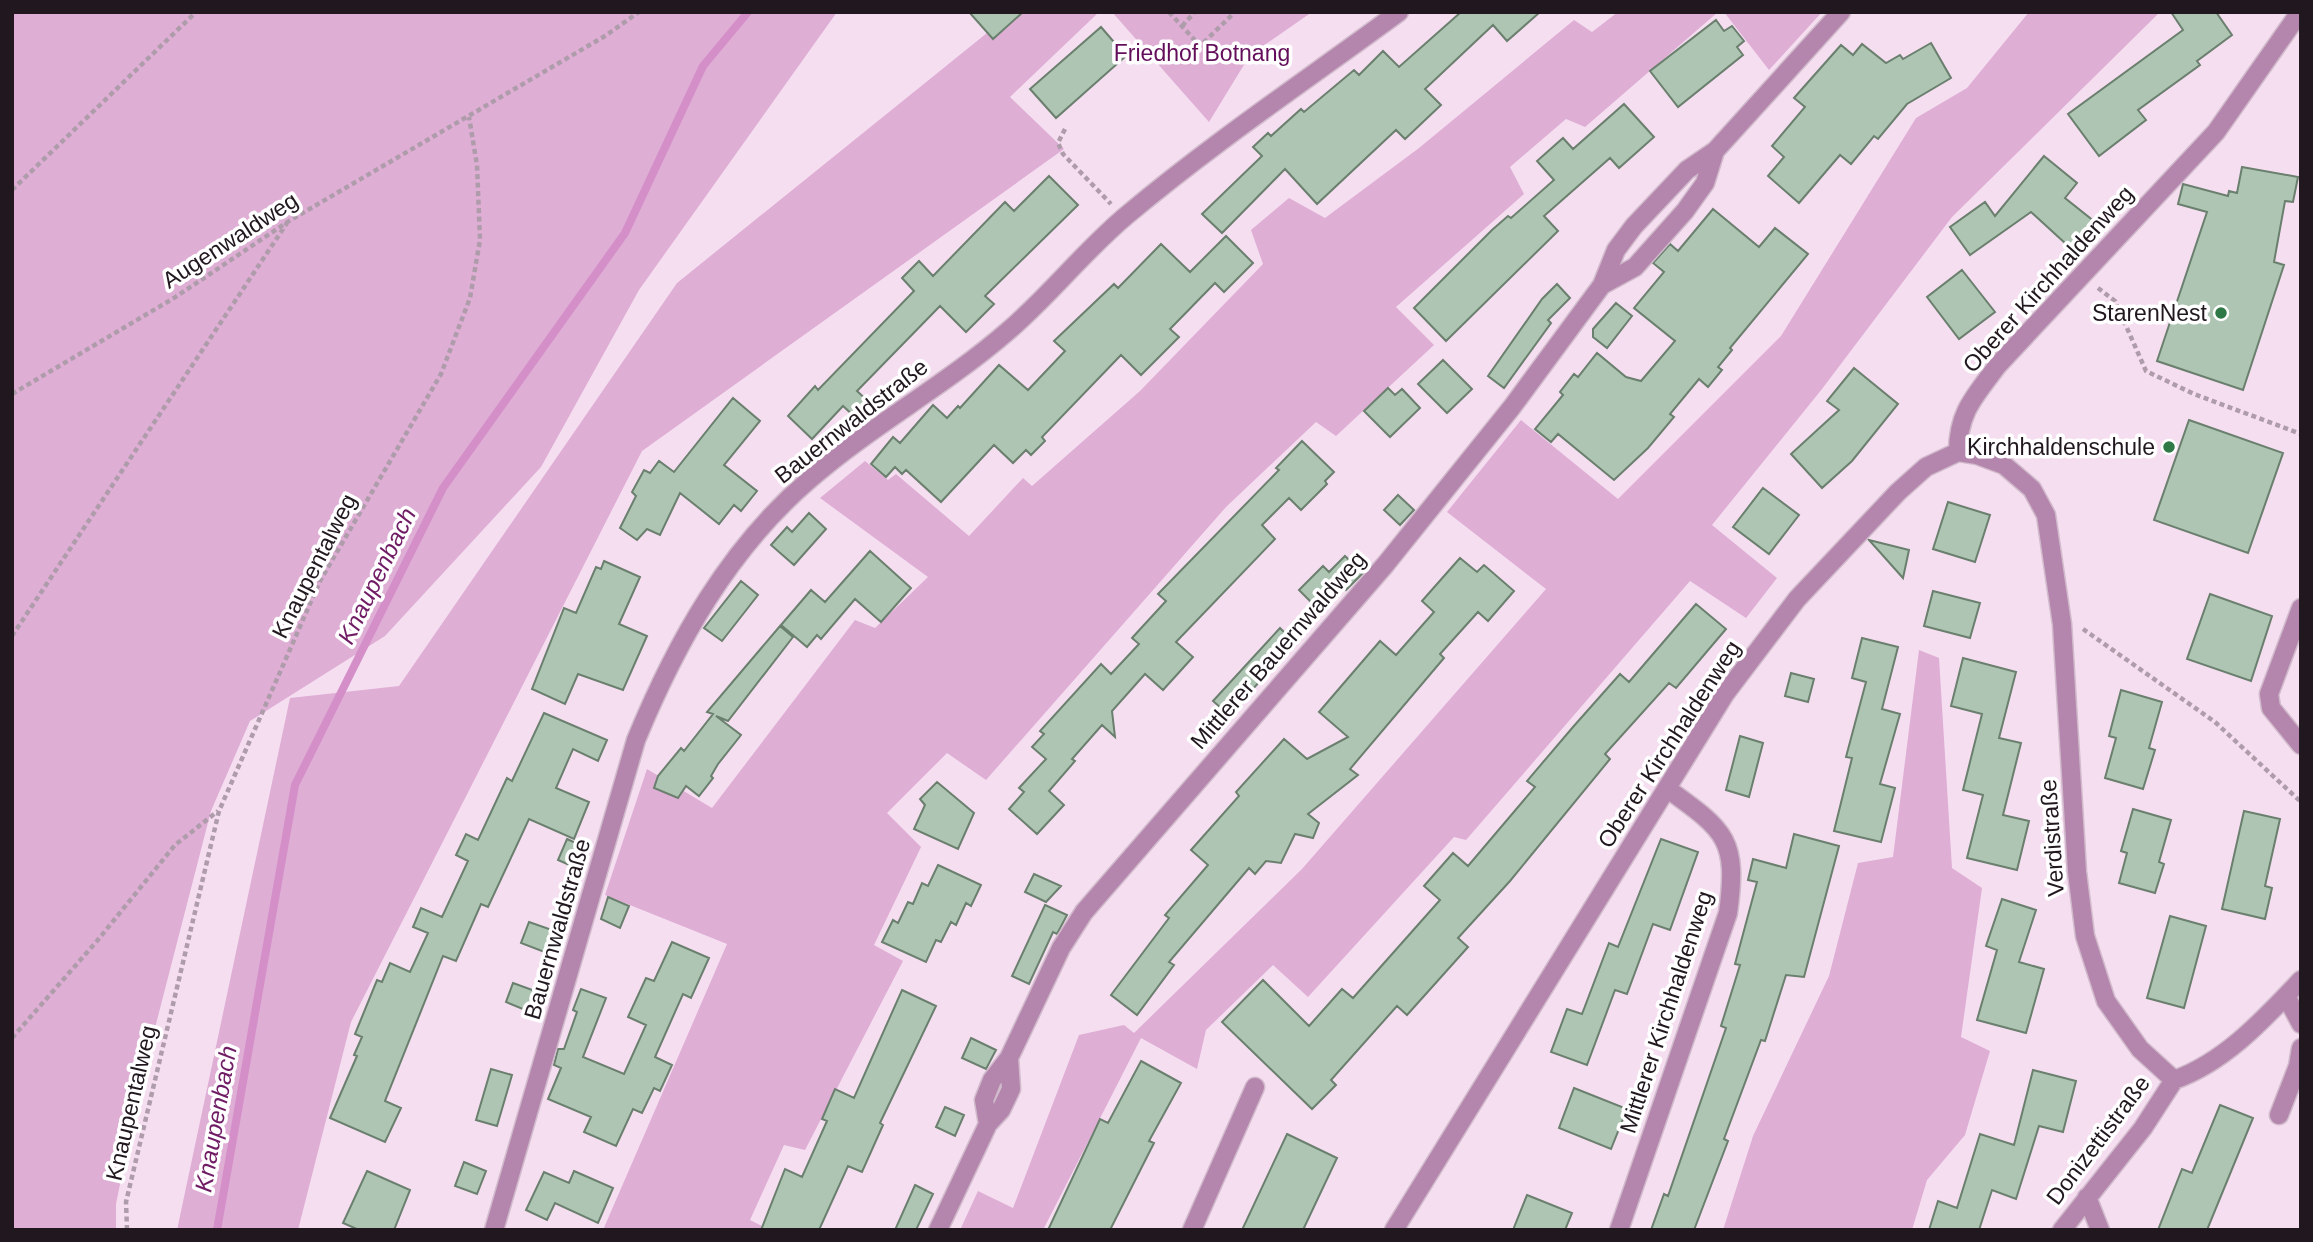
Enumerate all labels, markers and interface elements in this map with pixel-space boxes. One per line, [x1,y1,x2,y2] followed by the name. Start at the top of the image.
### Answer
[1114,40,1290,66] park label: Friedhof Botnang
[1957,181,2139,377] street label: Oberer Kirchhaldenweg
[157,187,303,293] street label: Augenwaldweg
[2092,300,2208,326] place label: StarenNest
[2213,305,2229,321] marker: StarenNest
[769,353,933,489] street label: Bauernwaldstraße
[1967,434,2155,460] place label: Kirchhaldenschule
[2161,439,2177,455] marker: Kirchhaldenschule
[266,489,362,643] street label: Knaupentalweg
[332,503,421,648] water label: Knaupenbach
[1185,546,1371,754] street label: Mittlerer Bauernwaldweg
[1592,636,1746,852] street label: Oberer Kirchhaldenweg
[2035,778,2069,898] street label: Verdistraße
[519,836,595,1022] street label: Bauernwaldstraße
[1615,888,1717,1136] street label: Mittlerer Kirchhaldenweg
[100,1023,162,1183] street label: Knaupentalweg
[189,1044,242,1194] water label: Knaupenbach
[2041,1070,2155,1210] street label: Donizettistraße

